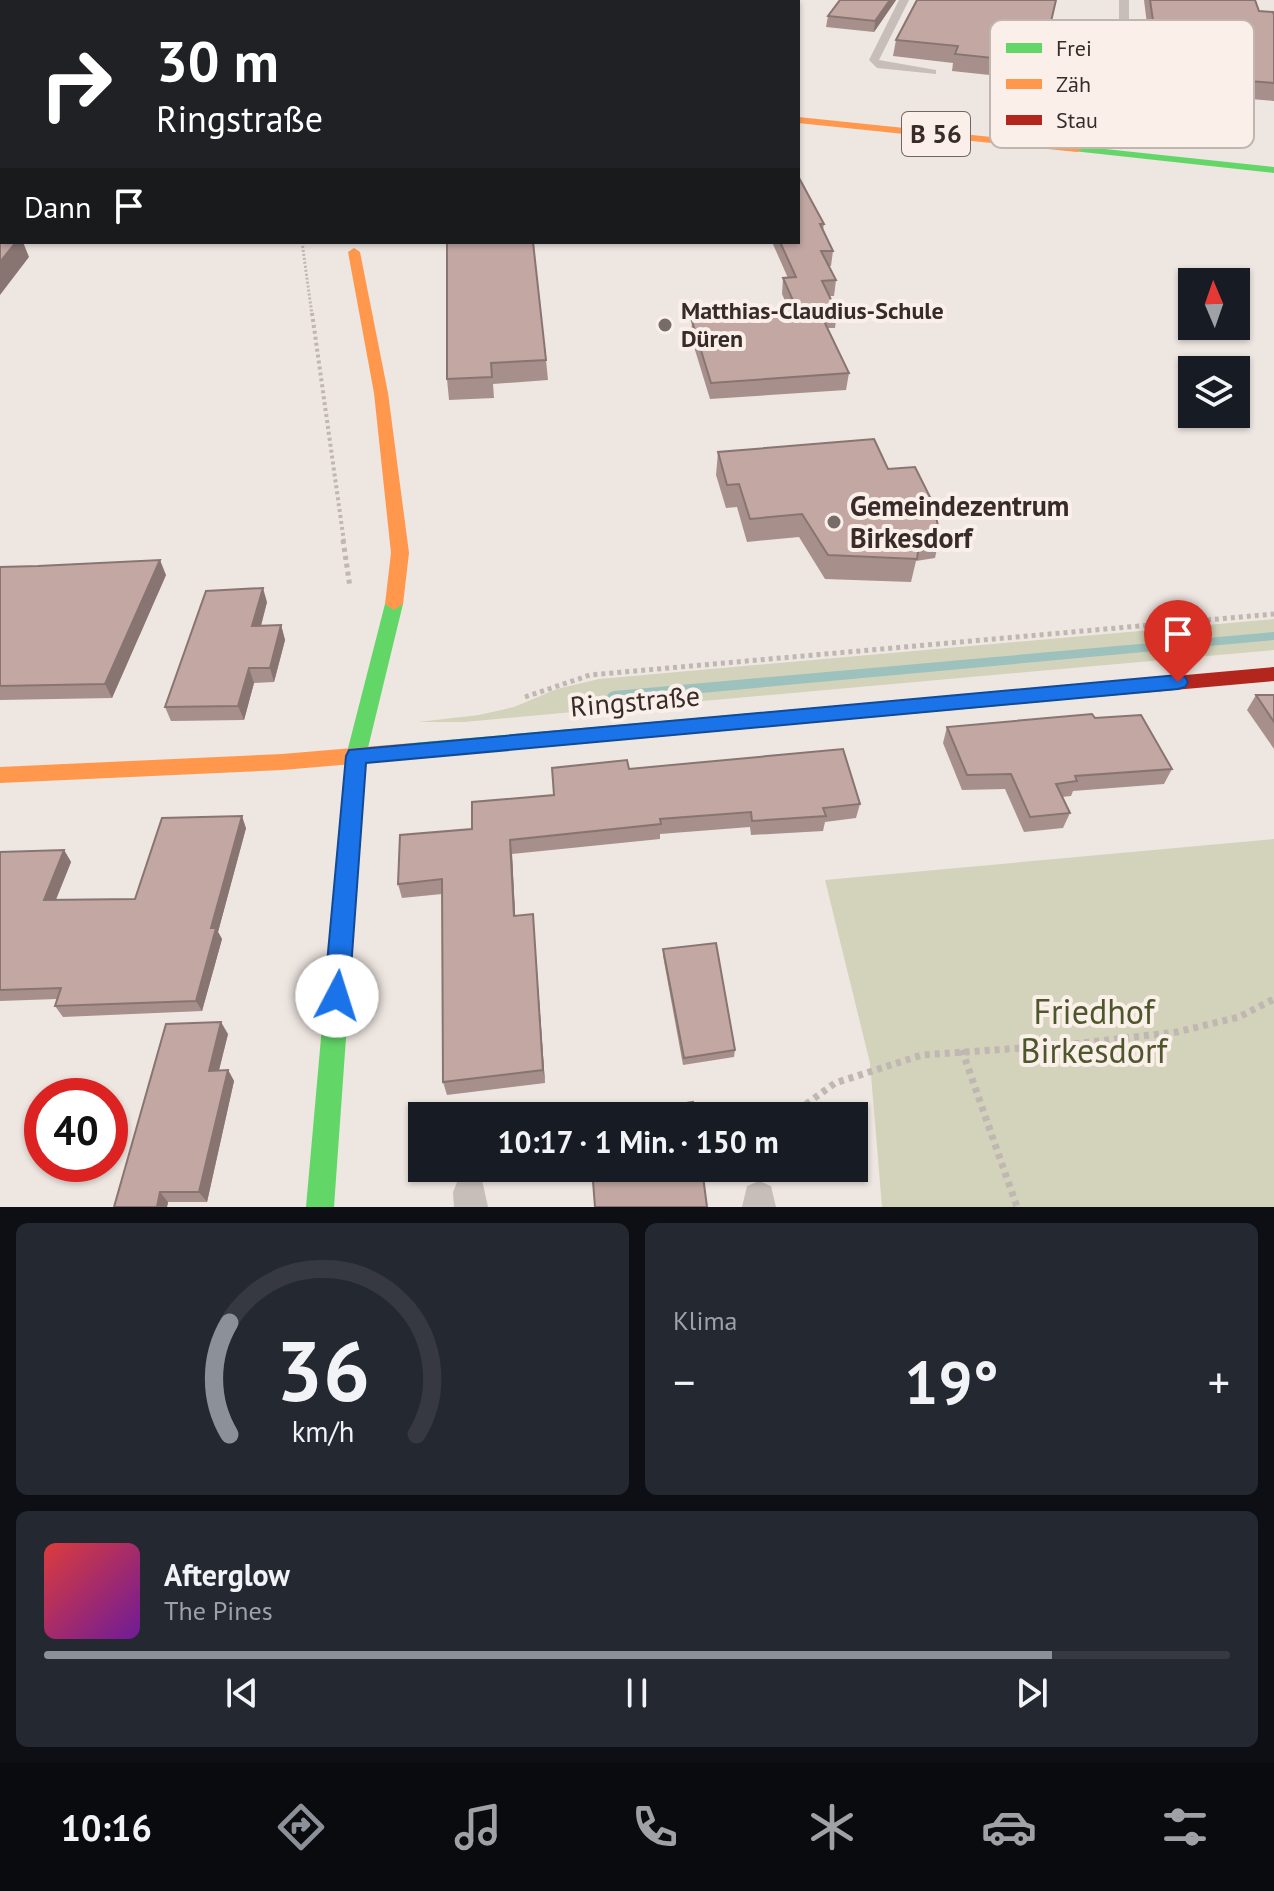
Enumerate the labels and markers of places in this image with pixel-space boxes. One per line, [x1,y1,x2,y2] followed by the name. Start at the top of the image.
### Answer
[681,295,944,354] place label: Matthias-Claudius-Schule Düren
[656,316,674,334] marker: Matthias-Claudius-Schule Düren
[850,487,1069,556] place label: Gemeindezentrum Birkesdorf
[825,513,843,531] marker: Gemeindezentrum Birkesdorf
[1144,600,1212,682] pin

